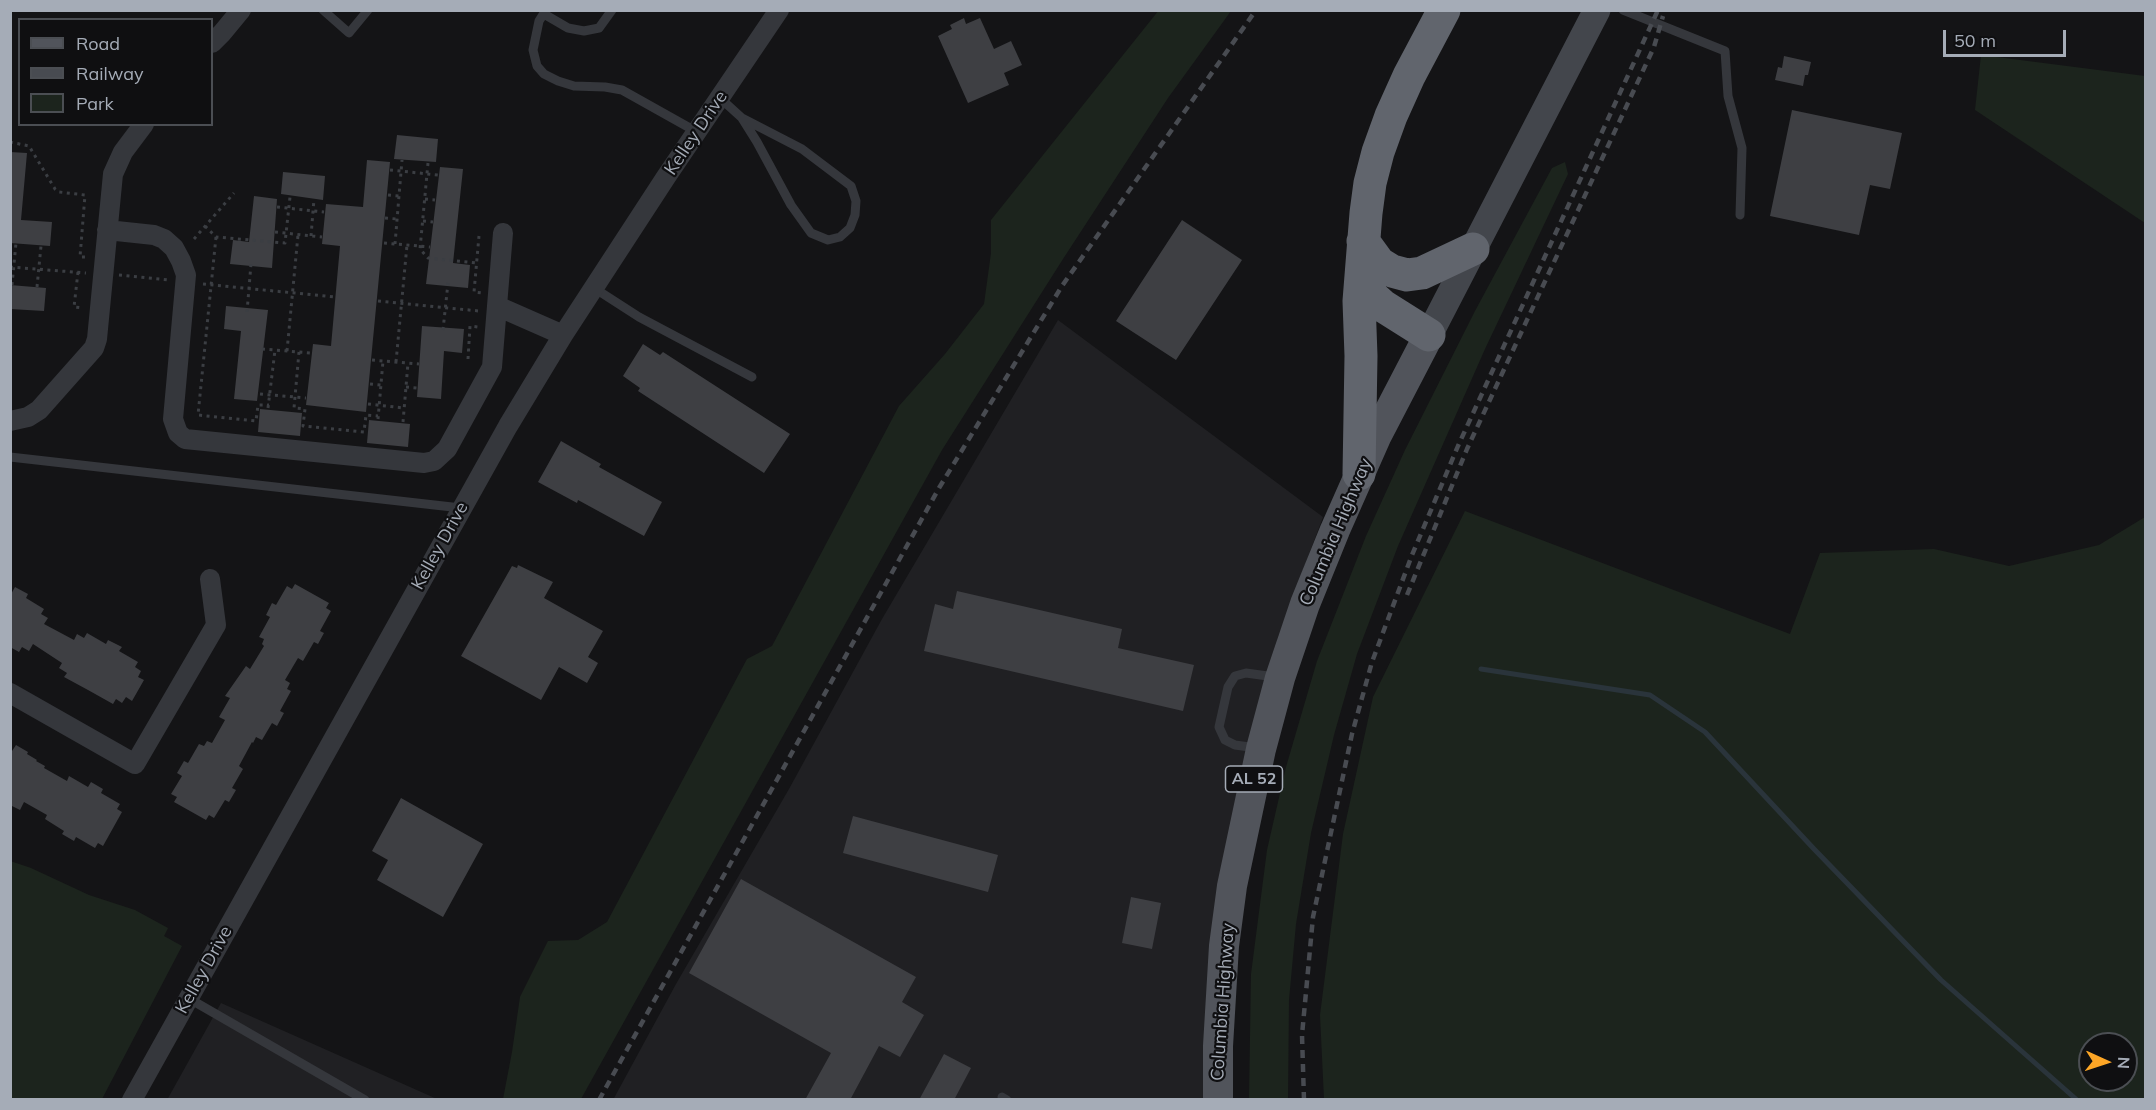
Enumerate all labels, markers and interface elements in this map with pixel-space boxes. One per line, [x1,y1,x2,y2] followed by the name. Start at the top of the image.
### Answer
[18,18,213,126] legend
[1946,18,2069,56] scale bar
[1954,29,1996,52] text: 50 m
[76,32,120,55] text: Road
[76,62,144,85] text: Railway
[660,87,732,179] street label: Kelley Drive
[76,92,114,115] text: Park
[1295,455,1377,609] street label: Columbia Highway
[407,498,473,594] street label: Kelley Drive
[1226,766,1282,792] road number: AL 52
[171,922,237,1018] street label: Kelley Drive
[1207,922,1239,1082] street label: Columbia Highway
[2078,1032,2138,1092] north arrow
[2114,1056,2134,1069] text: N

